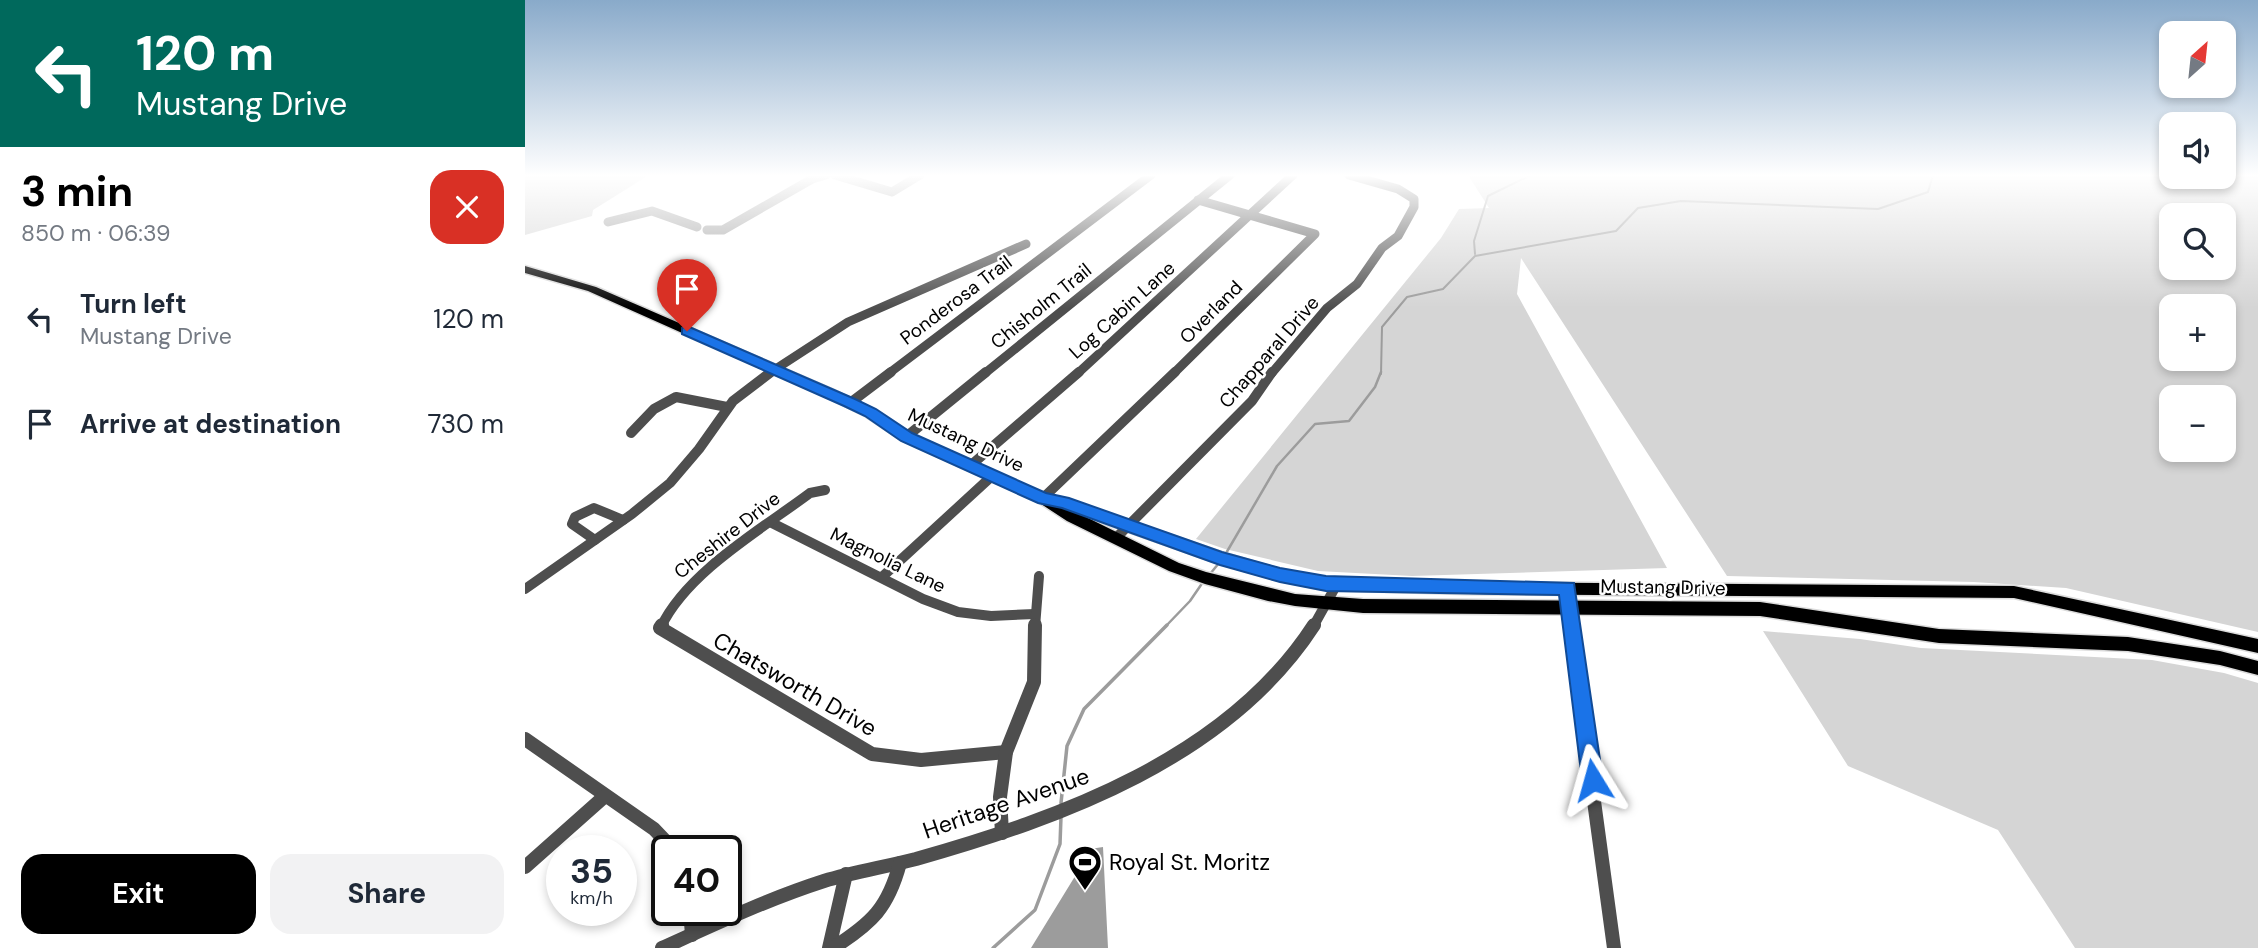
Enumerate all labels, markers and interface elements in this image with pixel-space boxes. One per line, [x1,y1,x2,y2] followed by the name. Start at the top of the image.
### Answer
[136,21,274,85] text: 120 m
[2159,21,2237,98] north arrow
[2159,21,2236,462] map controls
[21,28,112,119] icon: left
[136,83,347,125] text: Mustang Drive
[2159,112,2236,189] button: sound
[21,164,133,219] text: 3 min
[430,170,504,244] button: close
[2159,203,2236,280] button: search
[21,218,170,248] text: 850 m · 06:39
[895,250,1017,350] street label: Ponderosa Trail
[1064,256,1180,364] street label: Log Cabin Lane
[985,258,1097,354] street label: Chisholm Trail
[657,259,717,331] pin
[668,270,706,308] icon: arrive
[1174,275,1248,349] street label: Overland
[80,287,187,321] text: Turn left
[1213,291,1325,413] street label: Chapparal Drive
[2159,294,2236,371] button: +
[21,300,59,338] icon: left
[433,302,504,336] text: 120 m
[80,321,232,351] text: Mustang Drive
[2159,385,2236,462] button: −
[904,402,1028,478] street label: Mustang Drive
[21,405,59,443] icon: arrive
[80,407,341,441] text: Arrive at destination
[428,407,504,441] text: 730 m
[669,486,785,584] street label: Cheshire Drive
[826,521,950,599] street label: Magnolia Lane
[1600,573,1726,601] street label: Mustang Drive
[708,625,882,743] street label: Chatsworth Drive
[1556,743,1630,817] position arrow
[919,760,1093,846] street label: Heritage Avenue
[651,835,742,926] speed limit sign: 40
[1066,843,1104,892] sports icon: Royal St. Moritz
[1109,847,1270,877] place label: Royal St. Moritz
[570,848,613,894] text: 35
[21,854,256,934] button: Exit
[270,854,504,934] button: Share
[570,886,613,910] text: km/h

